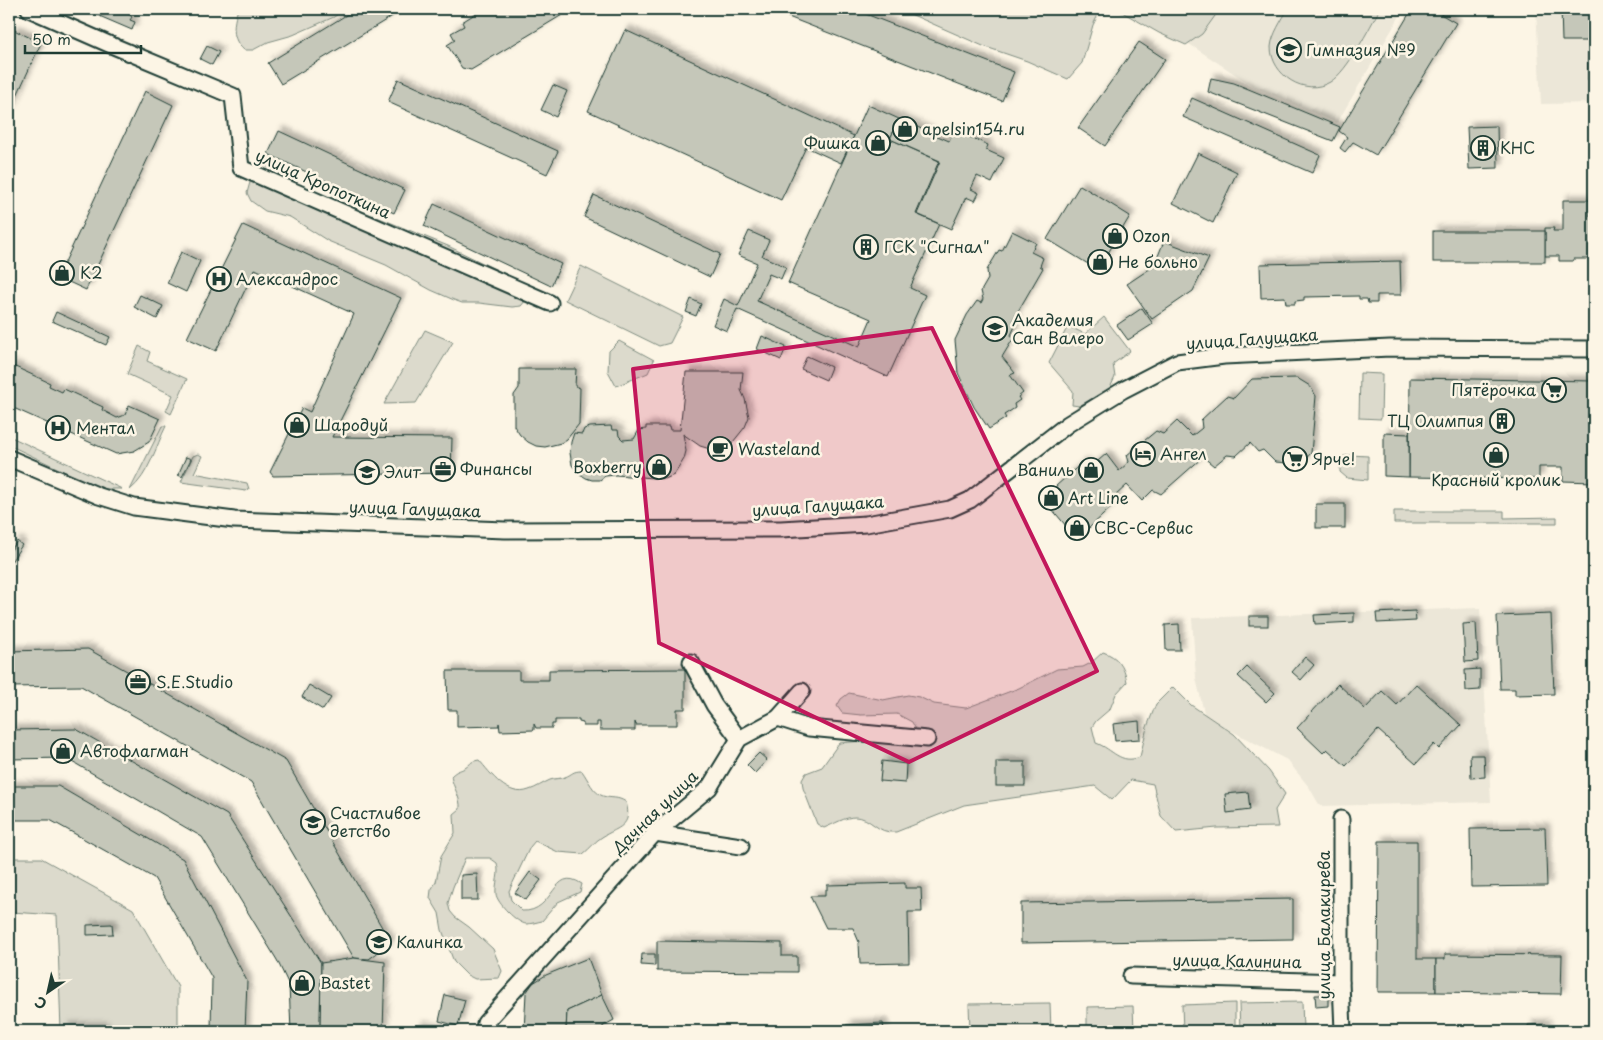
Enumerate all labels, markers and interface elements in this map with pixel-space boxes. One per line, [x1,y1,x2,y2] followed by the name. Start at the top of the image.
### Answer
[25,22,141,54] scale bar
[32,27,71,50] text: 50 m
[1276,37,1302,63] school or university icon: Гимназия №9
[1306,37,1416,61] place label: Гимназия №9
[892,116,918,142] shop icon: apelsin154.ru
[922,116,1025,140] place label: apelsin154.ru
[804,130,860,154] place label: Фишка
[865,130,891,156] shop icon: Фишка
[1470,135,1496,161] building icon: КНС
[1500,135,1535,159] place label: КНС
[252,142,395,224] street label: улица Кропоткина
[1102,223,1128,249] shop icon: Ozon
[1132,223,1170,247] place label: Ozon
[853,234,879,260] building icon: ГСК "Сигнал"
[884,234,990,258] place label: ГСК "Сигнал"
[1087,249,1113,275] shop icon: Не больно
[1118,249,1198,273] place label: Не больно
[49,260,75,286] shop icon: К2
[80,260,103,284] place label: К2
[206,266,232,292] hospital icon: Александрос
[236,266,338,290] place label: Александрос
[1012,307,1104,349] place label: Академия Сан Валеро
[982,316,1008,342] school or university icon: Академия Сан Валеро
[1185,321,1319,355] street label: улица Галущака
[1451,377,1536,401] place label: Пятёрочка
[1541,377,1567,403] supermarket icon: Пятёрочка
[1387,408,1484,432] place label: ТЦ Олимпия
[1489,408,1515,434] building icon: ТЦ Олимпия
[284,412,310,438] shop icon: Шародуй
[314,412,388,436] place label: Шародуй
[45,415,71,441] hospital icon: Ментал
[76,415,135,439] place label: Ментал
[707,436,733,462] cafe icon: Wasteland
[738,436,820,460] place label: Wasteland
[1130,441,1156,467] hotel icon: Ангел
[1160,441,1207,465] place label: Ангел
[1483,442,1509,468] shop icon: Красный кролик
[1282,446,1308,472] supermarket icon: Ярче!
[1311,446,1355,470] place label: Ярче!
[573,454,642,478] place label: Boxberry
[646,454,672,480] shop icon: Boxberry
[430,456,456,482] office icon: Финансы
[460,456,532,480] place label: Финансы
[1017,457,1074,481] place label: Ваниль
[1078,457,1104,483] shop icon: Ваниль
[354,459,380,485] school or university icon: Элит
[384,459,422,483] place label: Элит
[1431,467,1561,491] place label: Красный кролик
[1038,485,1064,511] shop icon: Art Line
[1068,485,1129,509] place label: Art Line
[751,488,885,522] street label: улица Галущака
[349,494,481,522] street label: улица Галущака
[1064,515,1090,541] shop icon: СВС-Сервис
[1094,515,1193,539] place label: СВС-Сервис
[125,669,151,695] office icon: S.E.Studio
[156,669,233,693] place label: S.E.Studio
[50,738,76,764] shop icon: Автофлагман
[80,738,189,762] place label: Автофлагман
[605,764,703,859] street label: Дачная улица
[330,800,421,842] place label: Счастливое детство
[300,809,326,835] school or university icon: Счастливое детство
[1311,851,1335,999] street label: улица Балакирева
[366,929,392,955] school or university icon: Калинка
[396,929,463,953] place label: Калинка
[1172,947,1302,973] street label: улица Калинина
[22,968,72,1018] north arrow
[289,970,315,996] shop icon: Bastet
[320,970,371,994] place label: Bastet
[30,992,51,1015] text: С

